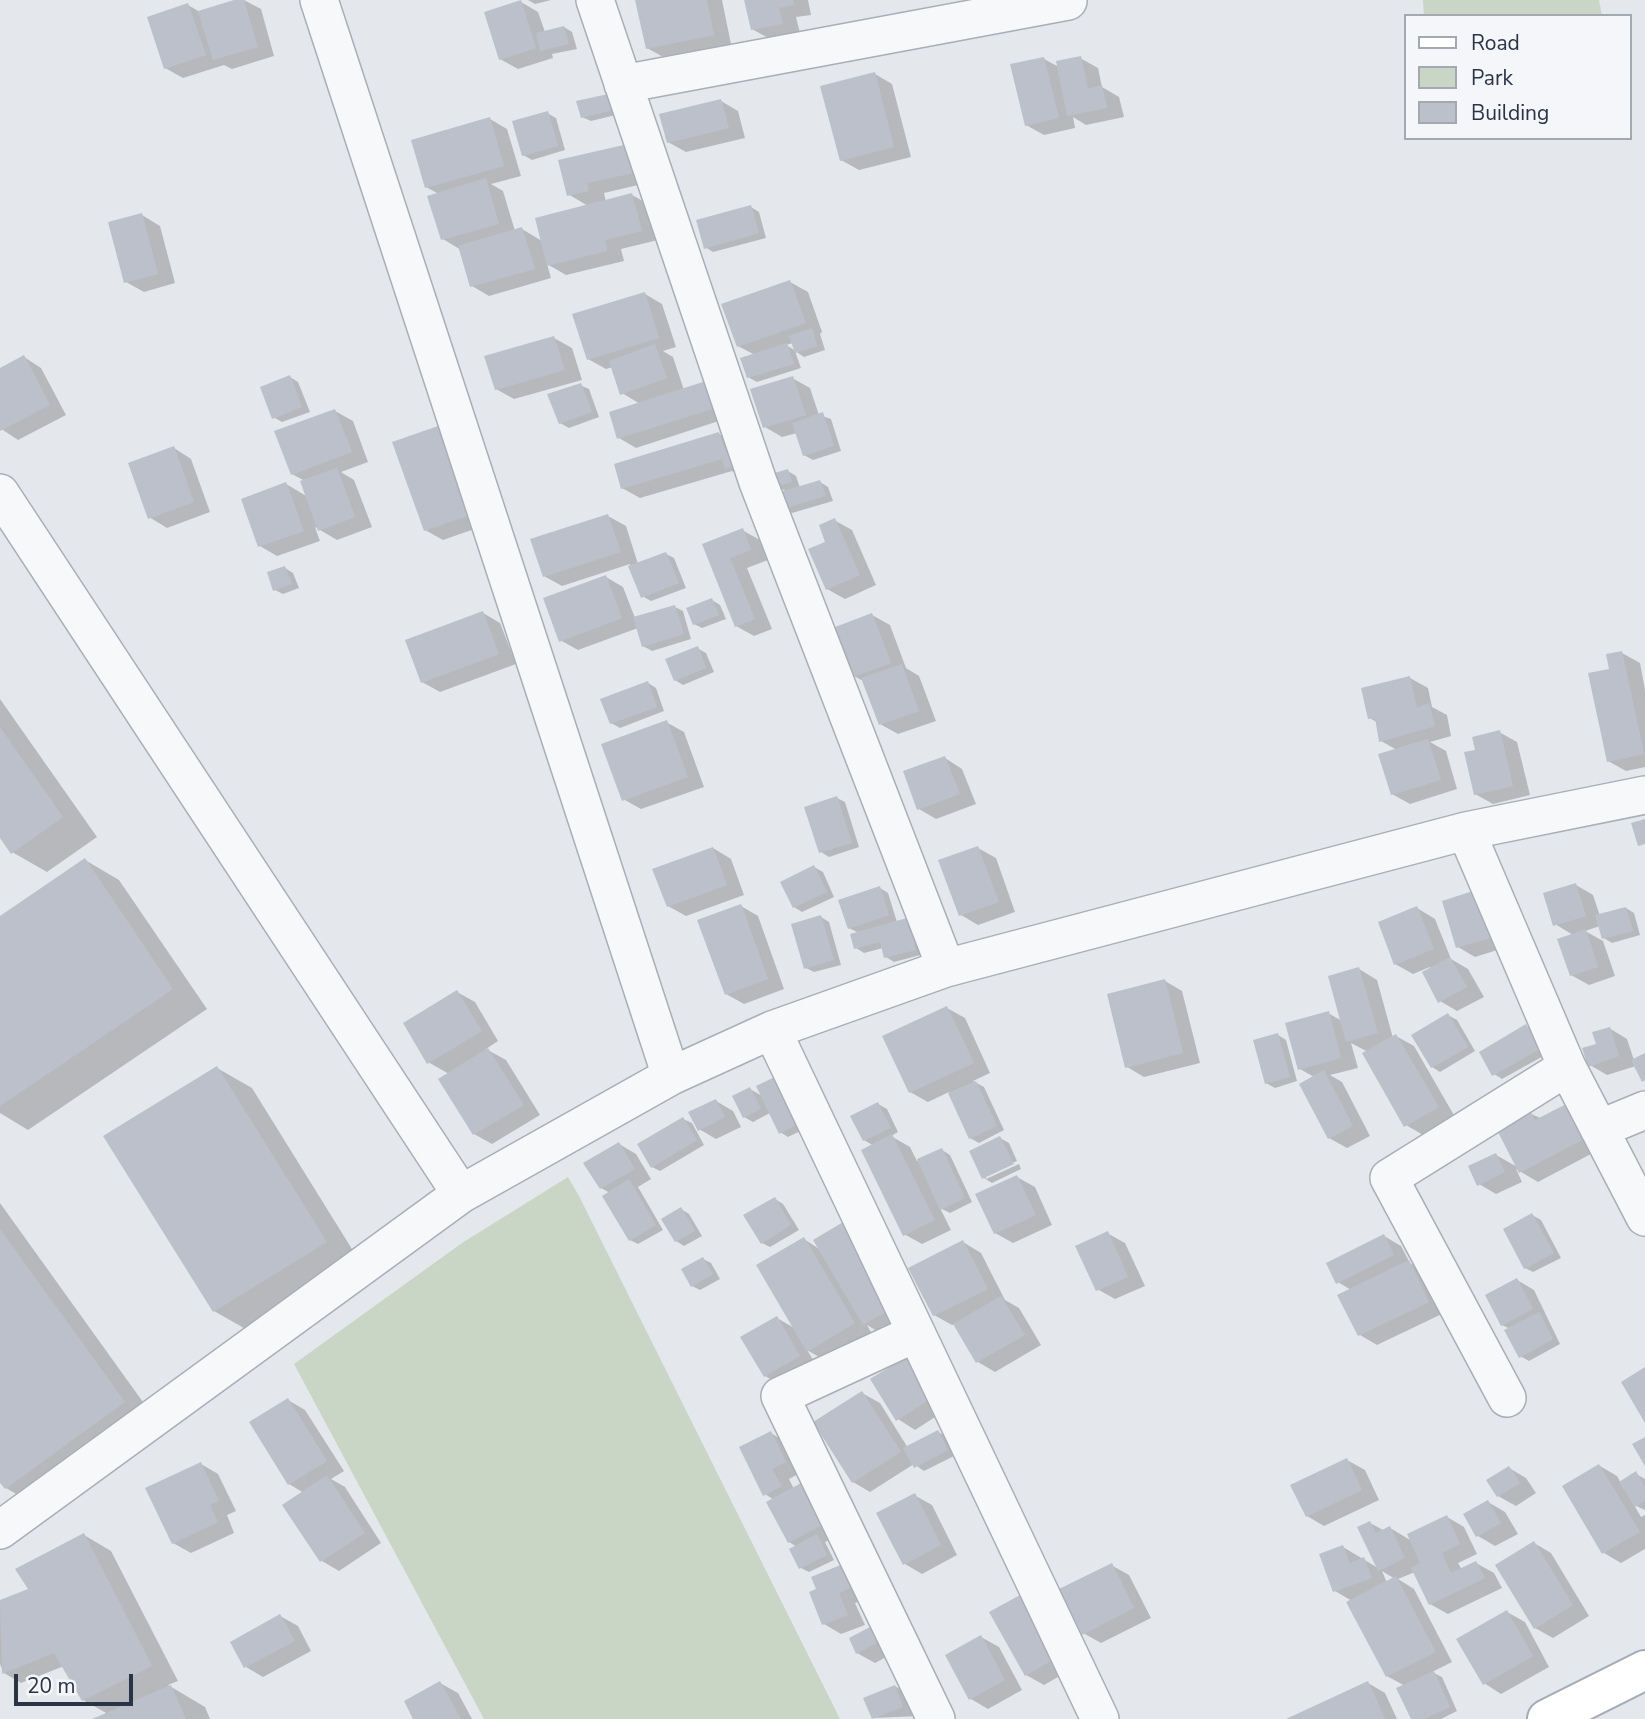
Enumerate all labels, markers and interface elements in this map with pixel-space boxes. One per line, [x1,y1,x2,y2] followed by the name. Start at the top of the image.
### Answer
[1404,14,1631,140] legend
[1471,29,1520,57] text: Road
[1471,64,1513,92] text: Park
[1471,99,1549,127] text: Building
[18,1660,136,1704] scale bar
[27,1672,76,1700] text: 20 m

